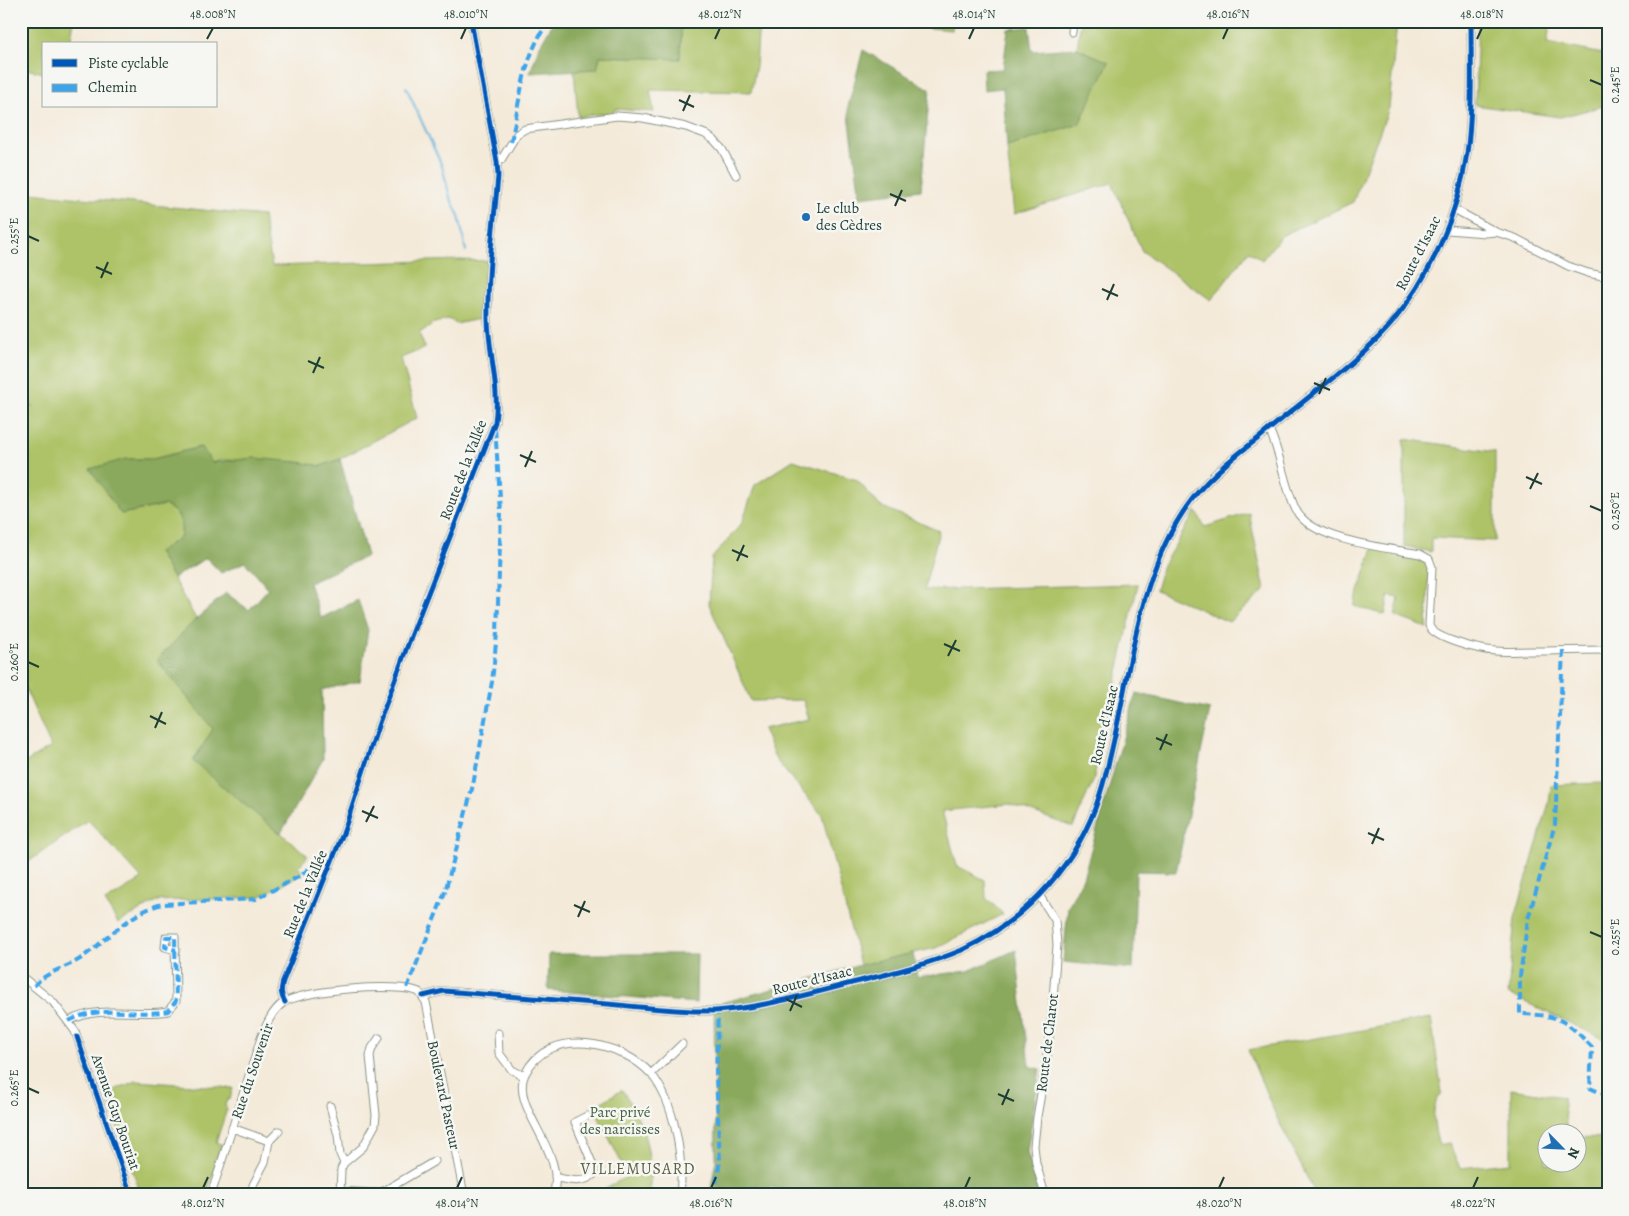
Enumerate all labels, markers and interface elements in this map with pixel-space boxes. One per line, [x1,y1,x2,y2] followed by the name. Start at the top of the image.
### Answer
[190,6,236,22] text: 48.008°N
[444,6,488,22] text: 48.010°N
[698,6,742,22] text: 48.012°N
[952,6,996,22] text: 48.014°N
[1206,6,1250,22] text: 48.016°N
[1460,6,1504,22] text: 48.018°N
[42,42,218,108] legend
[88,53,169,73] text: Piste cyclable
[1607,66,1623,104] text: 0.245°E
[88,77,137,97] text: Chemin
[816,198,882,235] place label: Le club des Cèdres
[800,211,812,223] marker: Le club des Cèdres
[1391,212,1445,294] street label: Route d'Isaac
[6,218,22,254] text: 0.255°E
[435,417,491,523] street label: Route de la Vallée
[1607,492,1623,530] text: 0.250°E
[6,643,22,681] text: 0.260°E
[1085,683,1123,767] street label: Route d'Isaac
[278,847,332,941] street label: Rue de la Vallée
[1607,919,1623,955] text: 0.255°E
[770,960,854,1000] street label: Route d'Isaac
[1031,993,1063,1093] street label: Route de Charot
[226,1020,278,1122] street label: Rue du Souvenir
[423,1038,465,1152] street label: Boulevard Pasteur
[86,1050,145,1173] street label: Avenue Guy Bouriat
[6,1069,22,1107] text: 0.265°E
[580,1102,660,1139] park label: Parc privé des narcisses
[1536,1124,1586,1174] north arrow
[1563,1145,1584,1162] text: N
[580,1158,695,1180] district label: VILLEMUSARD
[181,1195,225,1211] text: 48.012°N
[435,1195,479,1211] text: 48.014°N
[689,1195,733,1211] text: 48.016°N
[943,1195,987,1211] text: 48.018°N
[1196,1195,1242,1211] text: 48.020°N
[1451,1195,1496,1211] text: 48.022°N

